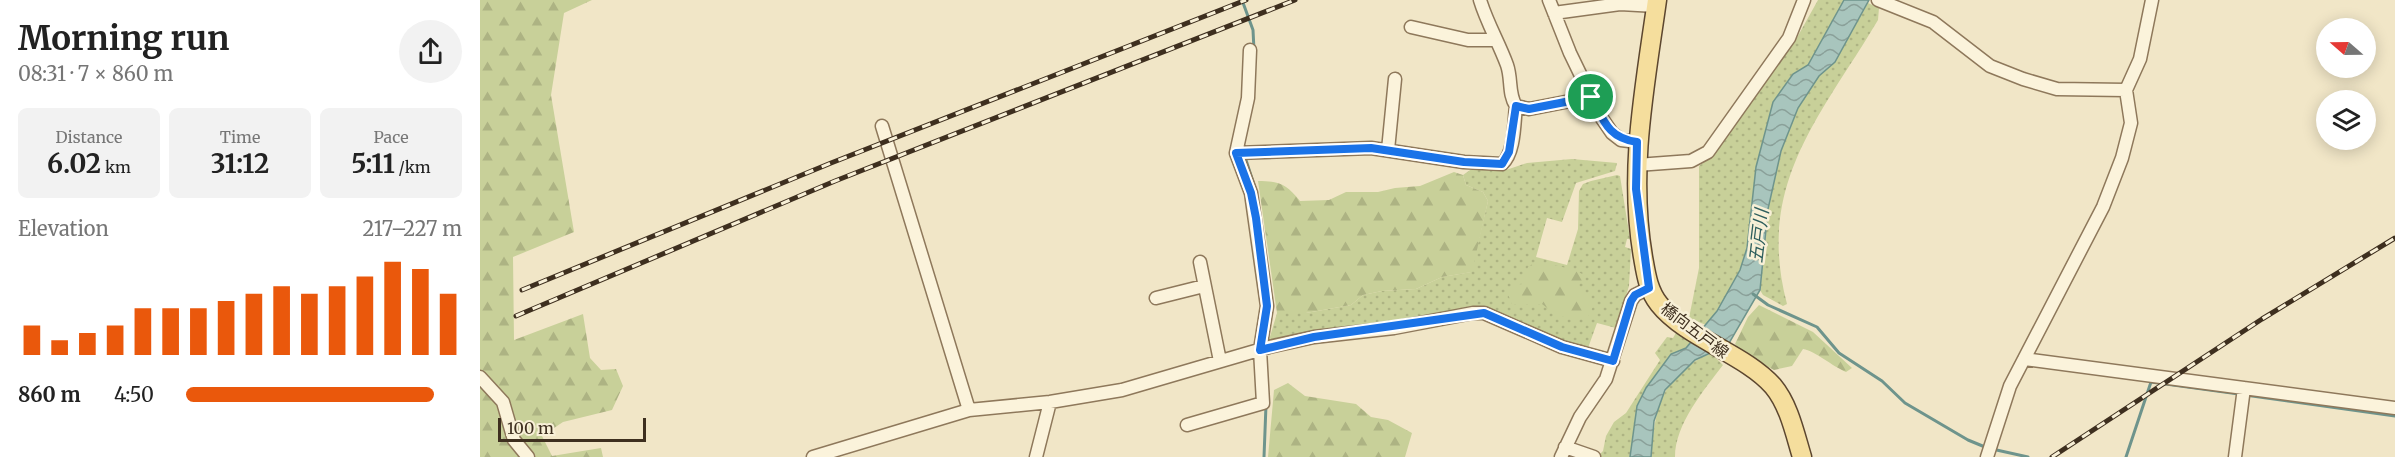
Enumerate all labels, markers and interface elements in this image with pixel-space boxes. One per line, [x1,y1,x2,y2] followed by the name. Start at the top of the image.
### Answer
[18,18,229,59] text: Morning run
[2316,18,2376,78] north arrow
[2316,18,2376,150] map controls
[399,20,462,83] button: share
[18,61,173,86] text: 08:31 · 7 × 860 m
[1565,71,1616,122] pin
[1574,80,1607,113] icon: arrive
[2316,90,2376,150] button: layers
[56,127,122,147] text: Distance
[220,127,260,147] text: Time
[374,127,409,147] text: Pace
[47,147,101,180] text: 6.02
[211,147,269,180] text: 31:12
[351,147,395,180] text: 5:11
[101,157,131,177] text: km
[395,157,431,177] text: /km
[1744,206,1773,264] water label: 五戸川
[18,216,109,241] text: Elevation
[363,216,462,241] text: 217–227 m
[1657,298,1733,362] street label: 橋向五戸線
[18,382,81,407] text: 860 m
[114,382,154,407] text: 4:50
[498,415,646,442] scale bar
[507,418,554,438] text: 100 m

